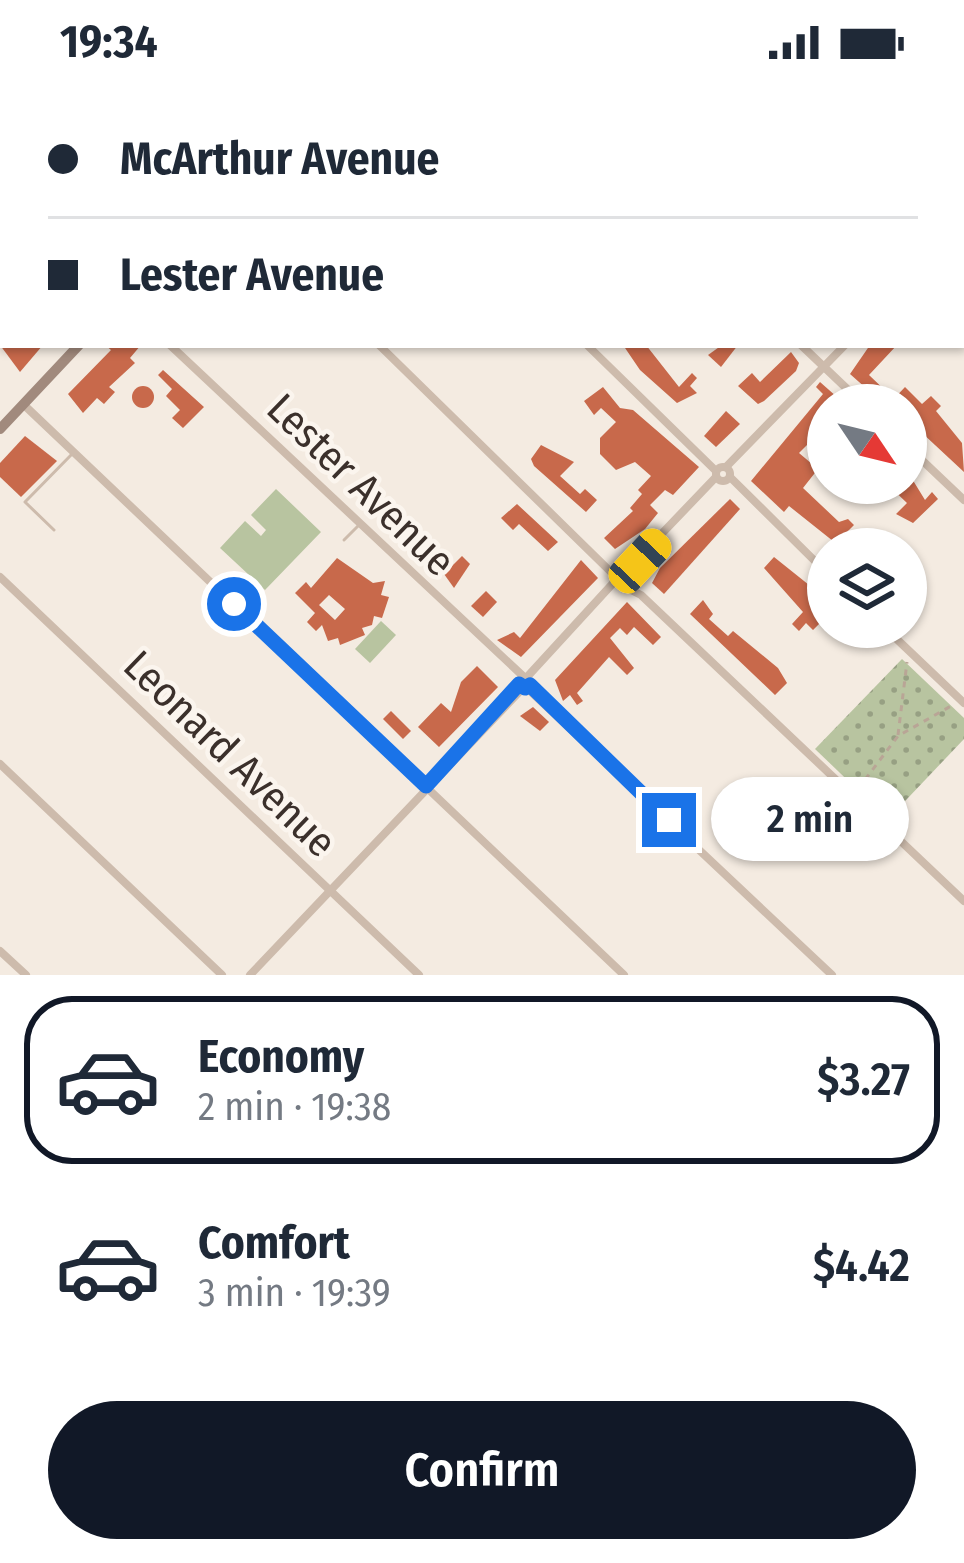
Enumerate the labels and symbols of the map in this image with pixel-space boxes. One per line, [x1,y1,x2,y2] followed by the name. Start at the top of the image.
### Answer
[257,383,465,587] street label: Lester Avenue
[807,384,927,504] north arrow
[602,522,678,600] car
[207,577,261,631] route start
[114,640,346,868] street label: Leonard Avenue
[711,778,909,862] callout: 2 min
[642,793,696,847] route end

